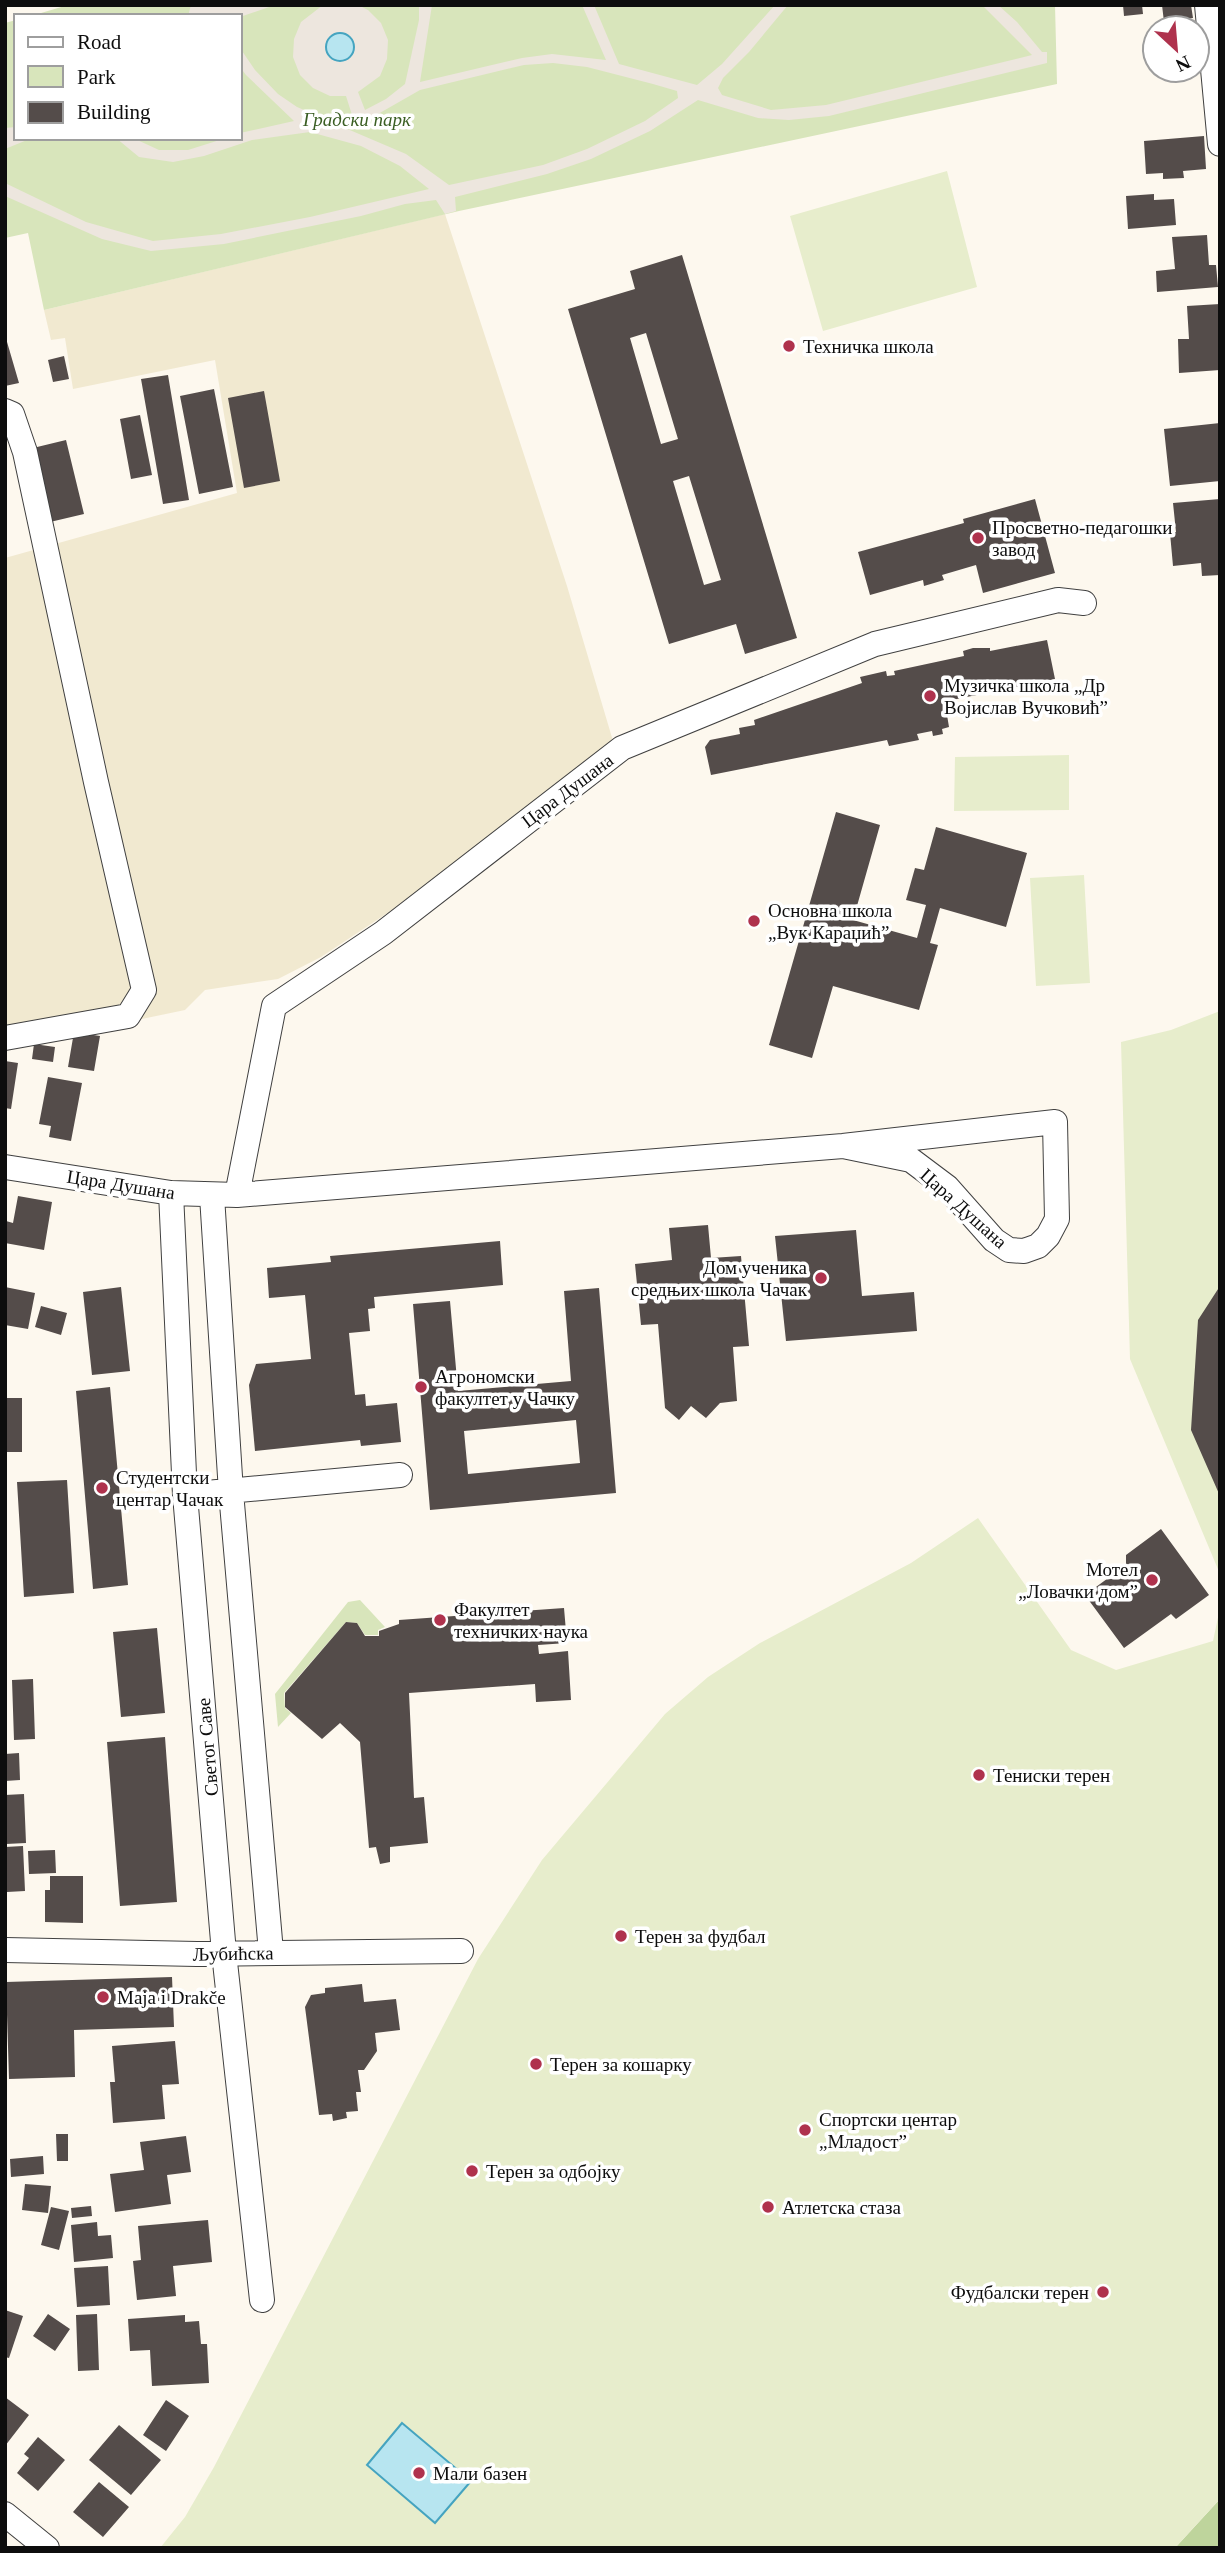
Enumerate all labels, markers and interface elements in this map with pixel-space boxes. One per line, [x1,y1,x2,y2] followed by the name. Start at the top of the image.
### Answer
[14,14,242,140] legend
[1141,14,1211,84] north arrow
[77,30,122,54] text: Road
[1172,51,1194,76] text: N
[77,65,116,89] text: Park
[77,100,151,124] text: Building
[302,109,412,130] park label: Градски парк
[803,336,934,357] place label: Техничка школа
[781,338,797,354] marker: Техничка школа
[992,517,1173,560] place label: Просветно-педагошки завод
[970,530,986,546] marker: Просветно-педагошки завод
[944,675,1108,718] place label: Музичка школа „Др Војислав Вучковић”
[922,688,938,704] marker: Музичка школа „Др Војислав Вучковић”
[517,749,618,832] street label: Цара Душана
[768,900,893,943] place label: Основна школа „Вук Караџић”
[746,913,762,929] marker: Основна школа „Вук Караџић”
[916,1164,1012,1253] street label: Цара Душана
[65,1166,177,1203] street label: Цара Душана
[631,1257,808,1300] place label: Дом ученика средњих школа Чачак
[813,1270,829,1286] marker: Дом ученика средњих школа Чачак
[435,1366,575,1409] place label: Агрономски факултет у Чачку
[413,1379,429,1395] marker: Агрономски факултет у Чачку
[116,1467,224,1510] place label: Студентски центар Чачак
[94,1480,110,1496] marker: Студентски центар Чачак
[1018,1559,1139,1602] place label: Мотел „Ловачки дом”
[1144,1572,1160,1588] marker: Мотел „Ловачки дом”
[454,1599,589,1642] place label: Факултет техничких наука
[432,1612,448,1628] marker: Факултет техничких наука
[193,1697,222,1797] street label: Светог Саве
[993,1765,1110,1786] place label: Тениски терен
[971,1767,987,1783] marker: Тениски терен
[635,1926,766,1947] place label: Терен за фудбал
[613,1928,629,1944] marker: Терен за фудбал
[192,1942,274,1965] street label: Љубићска
[117,1987,226,2008] place label: Maja i Drakče
[95,1989,111,2005] marker: Maja i Drakče
[550,2054,692,2075] place label: Терен за кошарку
[528,2056,544,2072] marker: Терен за кошарку
[819,2109,957,2152] place label: Спортски центар „Младост”
[797,2122,813,2138] marker: Спортски центар „Младост”
[486,2161,621,2182] place label: Терен за одбојку
[464,2163,480,2179] marker: Терен за одбојку
[782,2197,902,2218] place label: Атлетска стаза
[760,2199,776,2215] marker: Атлетска стаза
[951,2282,1089,2303] place label: Фудбалски терен
[1095,2284,1111,2300] marker: Фудбалски терен
[433,2463,527,2484] place label: Мали базен
[411,2465,427,2481] marker: Мали базен

